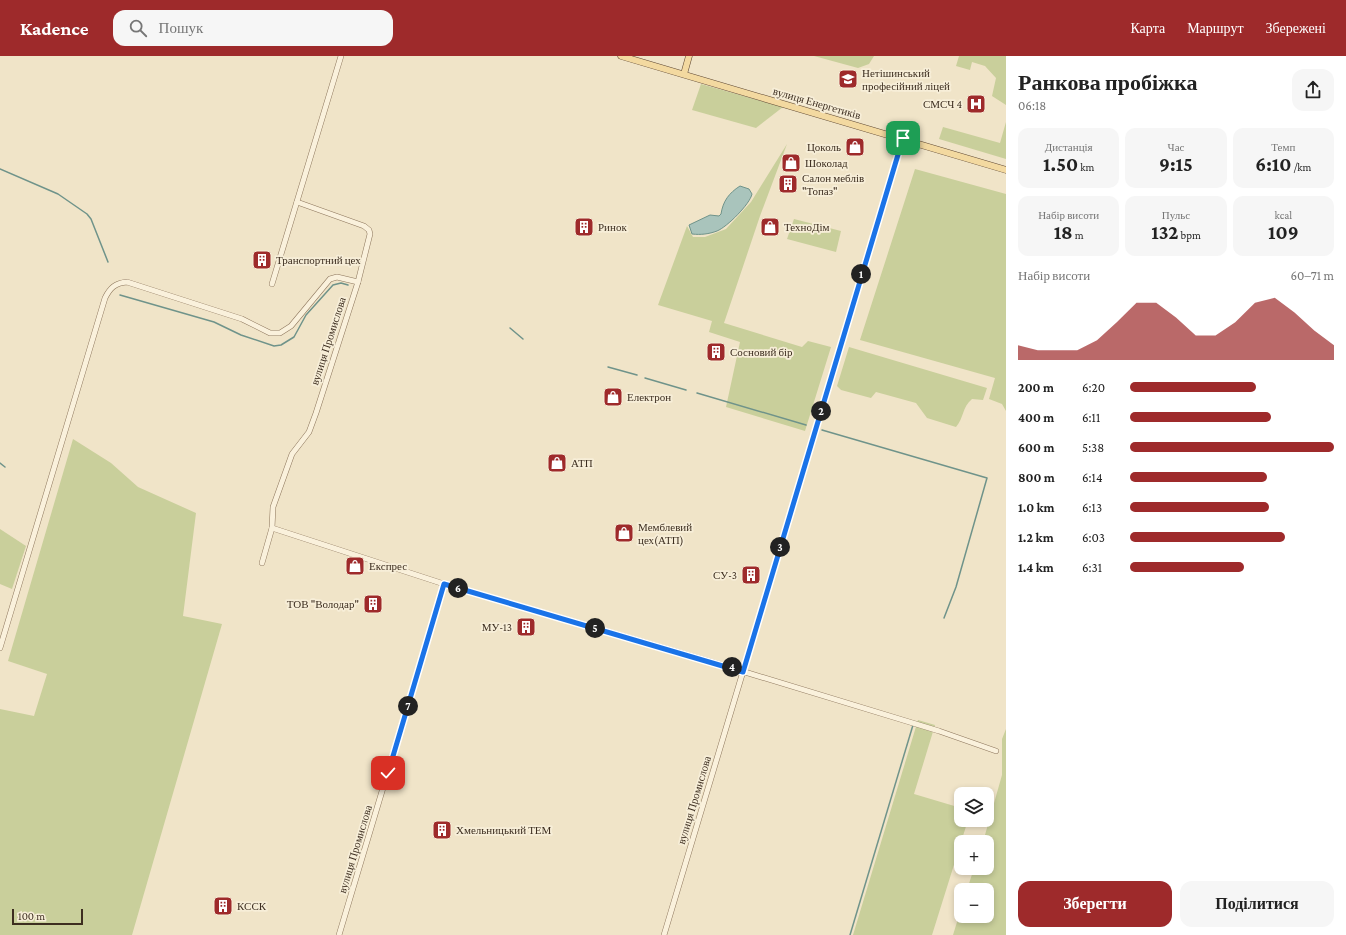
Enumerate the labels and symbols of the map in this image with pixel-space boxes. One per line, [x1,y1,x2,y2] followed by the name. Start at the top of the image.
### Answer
[862,67,950,92] place label: Нетішинський професійний ліцей
[837,68,859,90] school or university icon: Нетішинський професійний ліцей
[772,85,862,121] street label: вулиця Енергетиків
[965,93,987,115] hospital icon: СМСЧ 4
[923,98,962,110] place label: СМСЧ 4
[886,121,920,155] pin
[844,136,866,158] shop icon: Цоколь
[807,141,841,153] place label: Цоколь
[780,152,802,174] shop icon: Шоколад
[805,157,848,169] place label: Шоколад
[802,172,864,197] place label: Салон меблів "Топаз"
[777,173,799,195] building icon: Салон меблів "Топаз"
[573,216,595,238] building icon: Ринок
[759,216,781,238] shop icon: ТехноДім
[598,221,627,233] place label: Ринок
[784,221,829,233] place label: ТехноДім
[251,249,273,271] building icon: Транспортний цех
[276,254,361,266] place label: Транспортний цех
[851,264,871,284] pin: 1
[308,295,348,386] street label: вулиця Промислова
[705,341,727,363] building icon: Сосновий бір
[730,346,793,358] place label: Сосновий бір
[602,386,624,408] shop icon: Електрон
[627,391,671,403] place label: Електрон
[811,401,831,421] pin: 2
[546,452,568,474] shop icon: АТП
[571,457,593,469] place label: АТП
[638,521,692,547] place label: Мемблевий цех(АТП)
[613,522,635,544] shop icon: Мемблевий цех(АТП)
[770,537,790,557] pin: 3
[344,555,366,577] shop icon: Експрес
[369,560,407,572] place label: Експрес
[740,564,762,586] building icon: СУ-3
[713,569,737,581] place label: СУ-3
[448,578,468,598] pin: 6
[362,593,384,615] building icon: ТОВ "Володар"
[287,598,359,610] place label: ТОВ "Володар"
[515,616,537,638] building icon: МУ-13
[585,618,605,638] pin: 5
[482,621,512,633] place label: МУ-13
[722,657,742,677] pin: 4
[398,696,418,716] pin: 7
[675,754,713,846] street label: вулиця Промислова
[371,756,405,790] pin
[336,803,374,895] street label: вулиця Промислова
[431,819,453,841] building icon: Хмельницький ТЕМ
[456,824,552,836] place label: Хмельницький ТЕМ
[212,895,234,917] building icon: КССК
[237,900,267,912] place label: КССК
[12,907,83,926] scale bar

